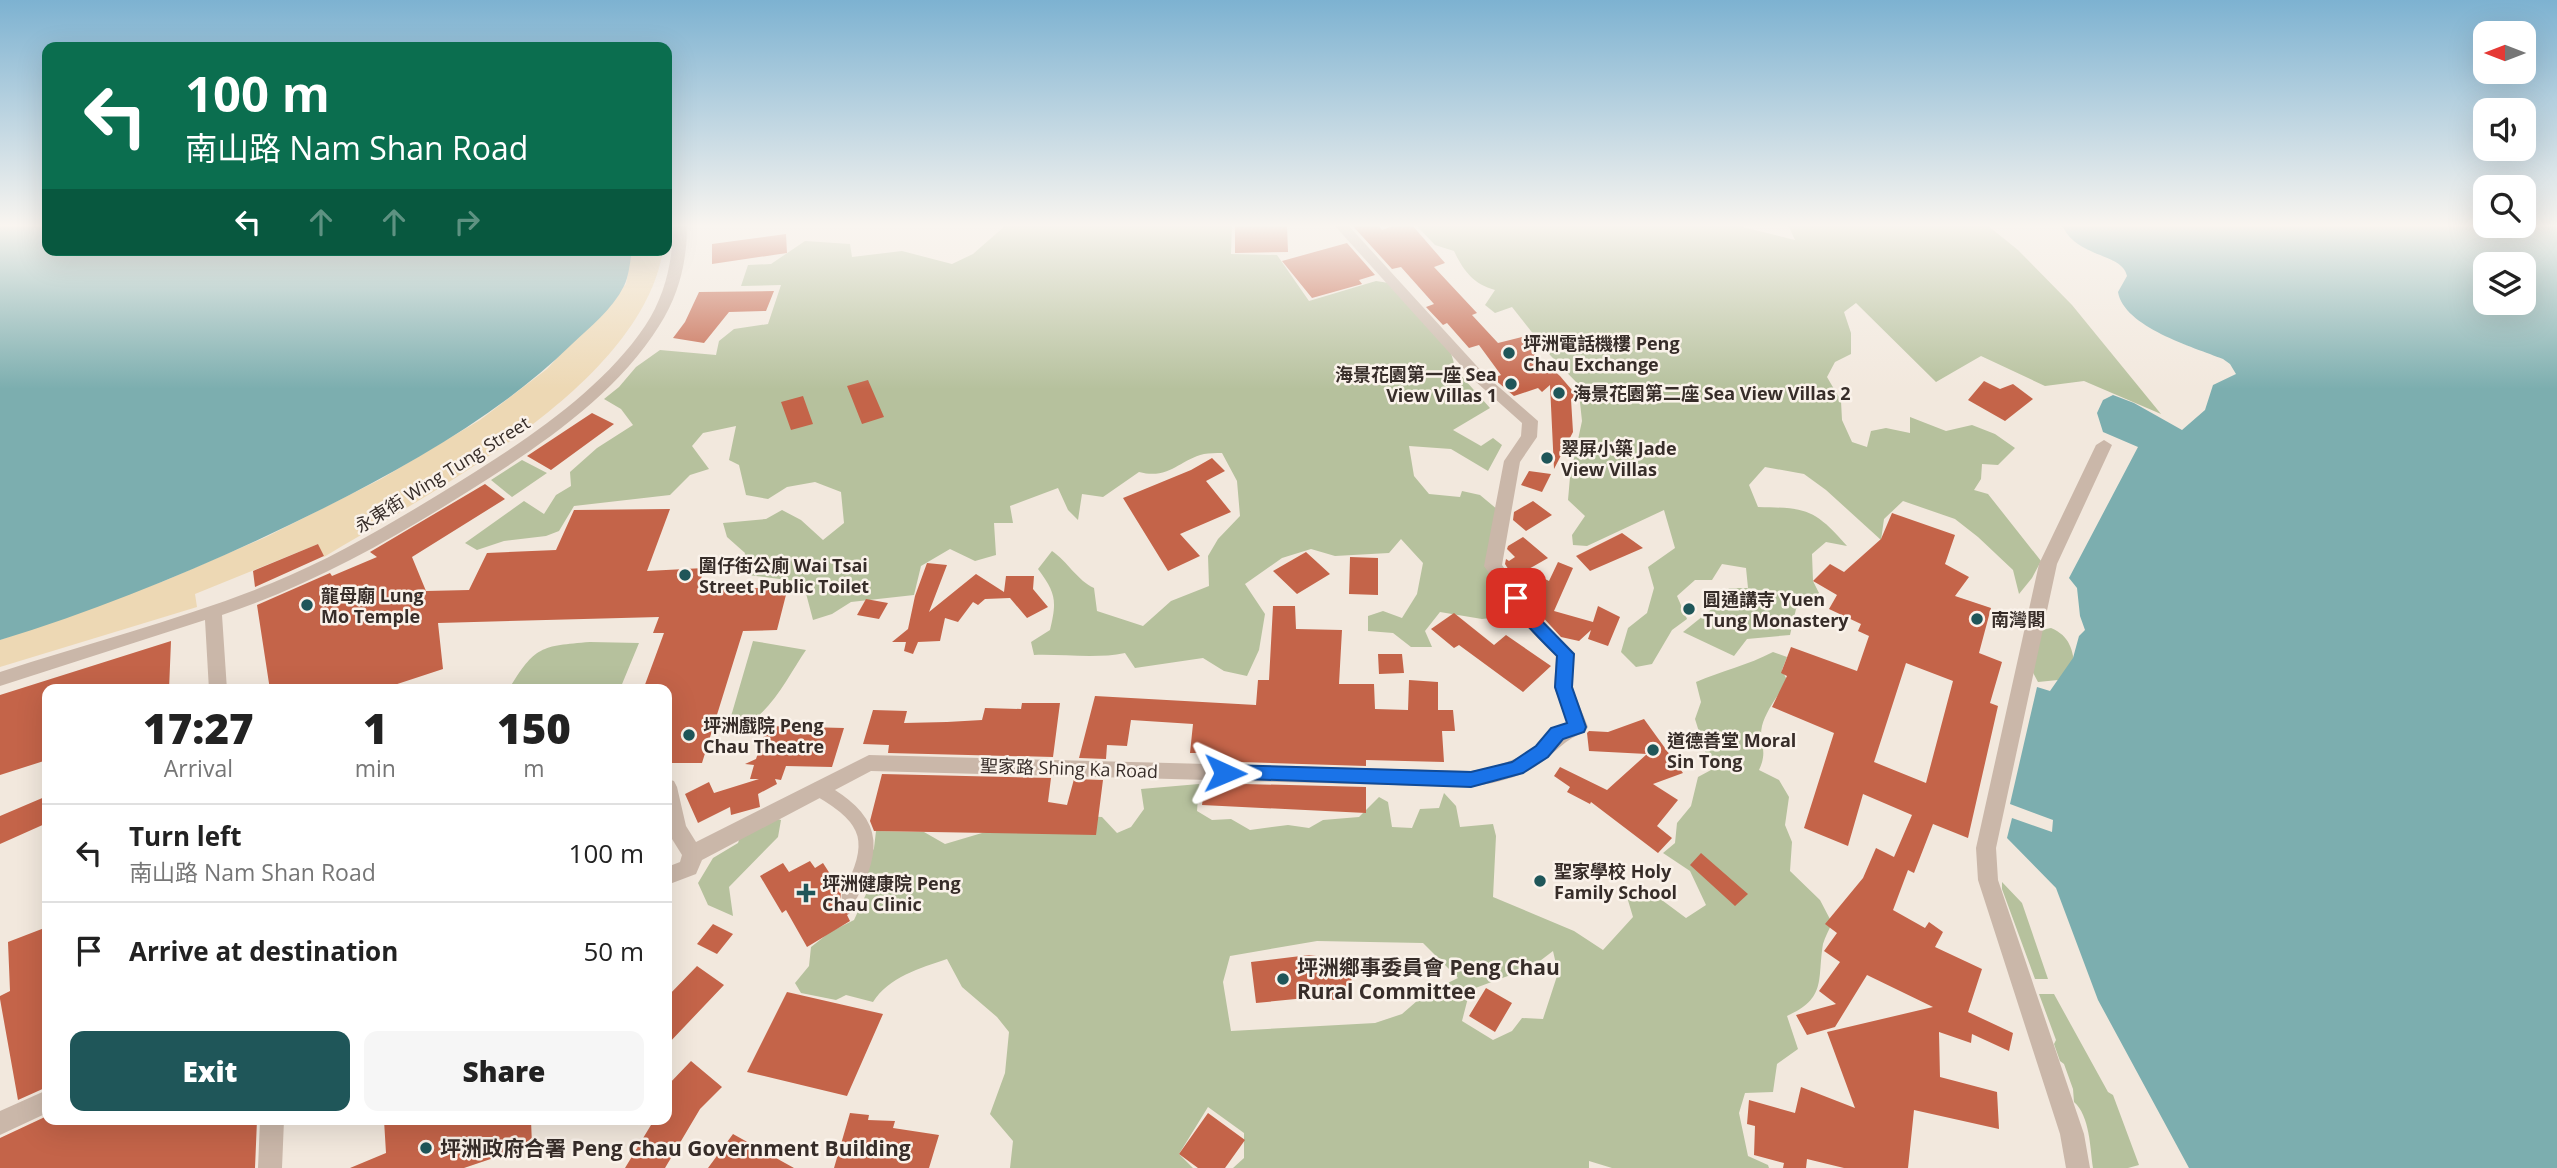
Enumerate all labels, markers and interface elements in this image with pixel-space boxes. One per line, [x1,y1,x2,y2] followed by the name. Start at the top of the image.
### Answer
[2473,21,2536,84] north arrow
[2473,21,2536,315] map controls
[185,60,330,126] text: 100 m
[70,70,161,161] icon: left
[2473,98,2536,161] button: sound
[185,126,528,169] text: 南山路 Nam Shan Road
[2473,175,2536,238] button: search
[229,203,267,241] icon: left
[302,203,340,241] icon: ahead
[375,203,413,241] icon: ahead
[448,203,486,241] icon: right
[2473,252,2536,315] button: layers
[1523,331,1680,376] place label: 坪洲電話機樓 Peng Chau Exchange
[1501,345,1517,361] marker: 坪洲電話機樓 Peng Chau Exchange
[1335,362,1497,407] place label: 海景花園第一座 Sea View Villas 1
[1503,376,1519,392] marker: 海景花園第一座 Sea View Villas 1
[1573,381,1851,405] place label: 海景花園第二座 Sea View Villas 2
[1551,385,1567,401] marker: 海景花園第二座 Sea View Villas 2
[350,410,534,538] street label: 永東街 Wing Tung Street
[1561,436,1677,481] place label: 翠屏小築 Jade View Villas
[1539,450,1555,466] marker: 翠屏小築 Jade View Villas
[699,553,869,598] place label: 圍仔街公廁 Wai Tsai Street Public Toilet
[677,567,693,583] marker: 圍仔街公廁 Wai Tsai Street Public Toilet
[1486,568,1546,628] pin
[1497,579,1535,617] icon: arrive
[321,583,424,628] place label: 龍母廟 Lung Mo Temple
[1703,587,1849,632] place label: 圓通講寺 Yuen Tung Monastery
[299,597,315,613] marker: 龍母廟 Lung Mo Temple
[1681,601,1697,617] marker: 圓通講寺 Yuen Tung Monastery
[1991,607,2045,631] place label: 南灣閣
[1969,611,1985,627] marker: 南灣閣
[143,699,254,756] text: 17:27
[363,699,388,756] text: 1
[497,699,571,756] text: 150
[703,713,824,758] place label: 坪洲戲院 Peng Chau Theatre
[681,727,697,743] marker: 坪洲戲院 Peng Chau Theatre
[1667,728,1796,773] place label: 道德善堂 Moral Sin Tong
[1188,736,1262,810] position arrow
[1645,742,1661,758] marker: 道德善堂 Moral Sin Tong
[164,752,233,784] text: Arrival
[355,752,396,784] text: min
[523,752,545,784] text: m
[979,753,1159,783] street label: 聖家路 Shing Ka Road
[129,818,241,854] text: Turn left
[70,834,108,872] icon: left
[569,835,644,871] text: 100 m
[129,856,376,888] text: 南山路 Nam Shan Road
[1554,859,1677,904] place label: 聖家學校 Holy Family School
[822,871,961,916] place label: 坪洲健康院 Peng Chau Clinic
[1532,873,1548,889] marker: 聖家學校 Holy Family School
[796,883,816,903] marker: 坪洲健康院 Peng Chau Clinic
[70,932,108,970] icon: arrive
[129,933,398,969] text: Arrive at destination
[583,933,644,969] text: 50 m
[1297,953,1560,1005] place label: 坪洲鄉事委員會 Peng Chau Rural Committee
[1275,971,1291,987] marker: 坪洲鄉事委員會 Peng Chau Rural Committee
[70,1031,350,1111] button: Exit
[364,1031,644,1111] button: Share
[440,1134,911,1162] place label: 坪洲政府合署 Peng Chau Government Building
[418,1140,434,1156] marker: 坪洲政府合署 Peng Chau Government Building

